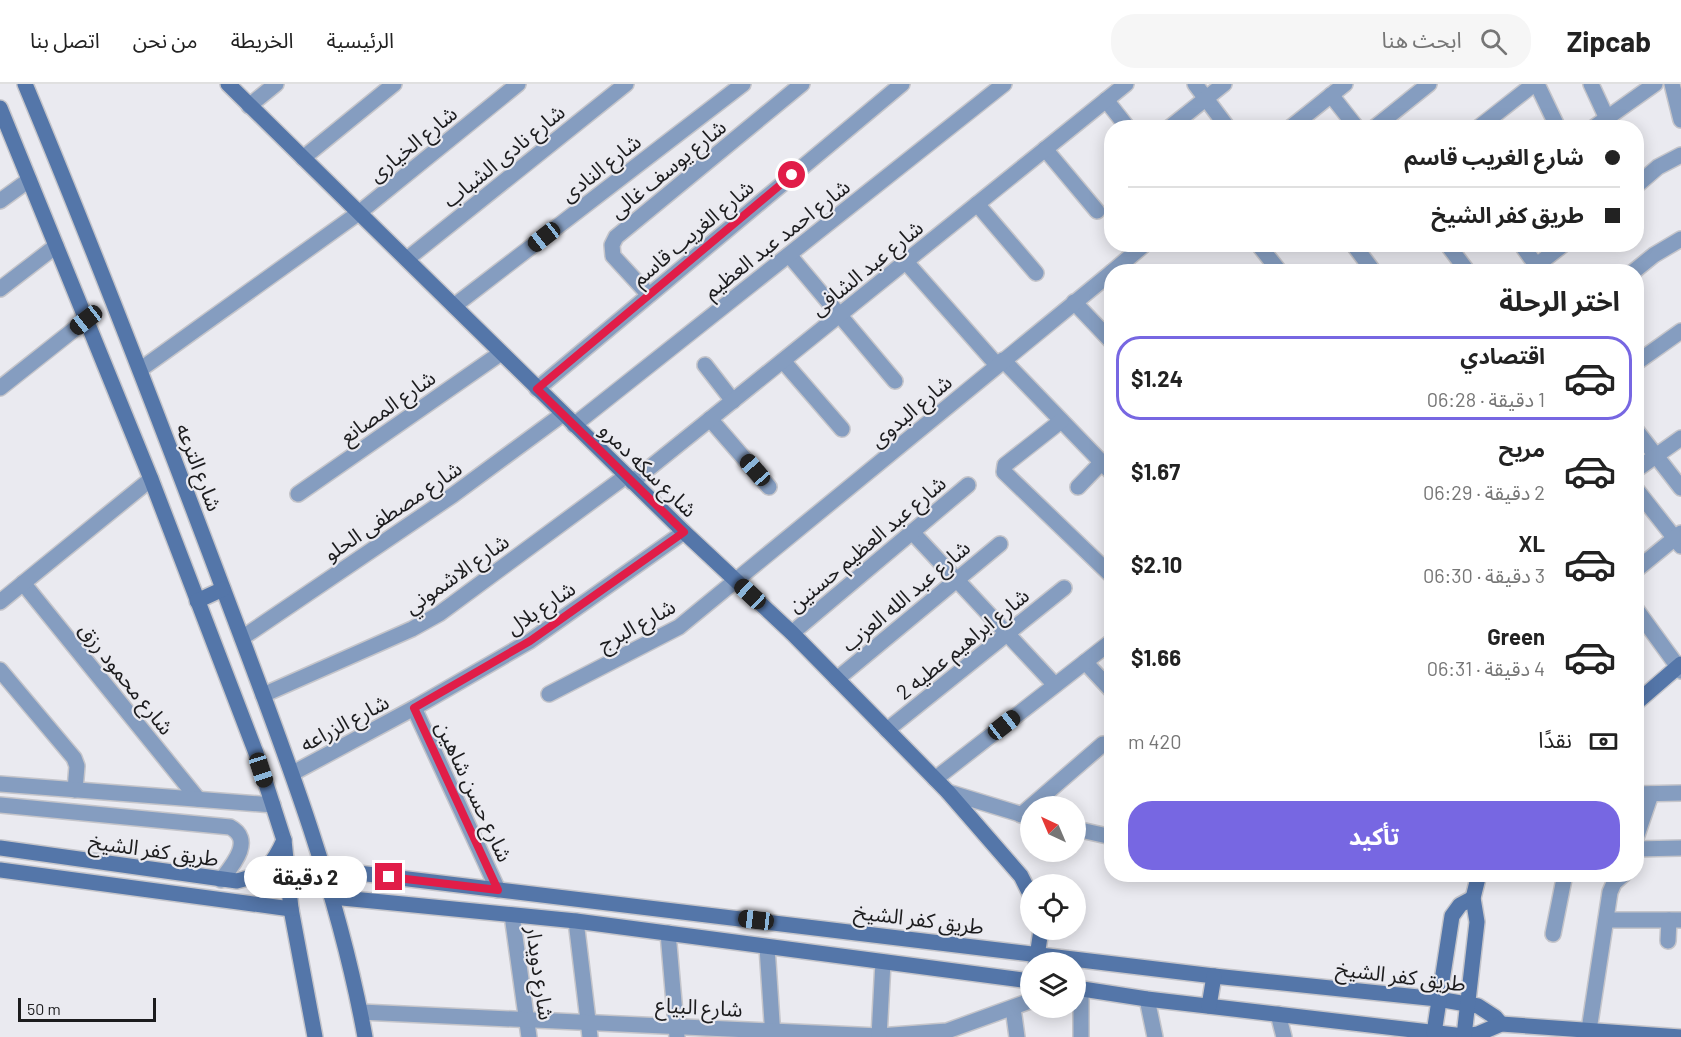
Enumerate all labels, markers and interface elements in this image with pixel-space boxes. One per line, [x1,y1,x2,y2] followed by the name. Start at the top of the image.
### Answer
[1111,14,1531,68] search box
[1567,24,1651,58] text: Zipcab
[1477,25,1510,58] icon: search
[1382,26,1462,52] text: ابحث هنا
[30,27,100,52] text: اتصل بنا
[133,27,198,52] text: من نحن
[231,27,294,52] text: الخريطة
[327,27,394,52] text: الرئيسية
[437,98,571,215] street label: شارع نادى الشباب
[363,100,464,189] street label: شارع الخيارى
[604,113,733,226] street label: شارع يوسف غالى
[555,128,648,209] street label: شارع النادى
[1404,143,1584,169] text: شارع الغريب قاسم
[778,161,805,188] route start
[698,173,857,306] street label: شارع احمد عبد العظيم
[626,174,761,293] street label: شارع الغريب قاسم
[1431,201,1584,227] text: طريق كفر الشيخ
[805,214,930,323] street label: شارع عبد الشافى
[524,219,564,255] car
[1499,284,1620,316] text: اختر الرحلة
[66,302,106,338] car
[1460,342,1545,368] text: اقتصادي
[1563,351,1617,405] icon: car
[335,364,442,451] street label: شارع المصانع
[1131,365,1183,391] text: $1.24
[864,369,959,455] street label: شارع البدوى
[1427,387,1545,411] text: 1 دقيقة · 06:28
[592,416,703,524] street label: شارع سكه دمرو
[168,420,228,516] street label: شارع الترعه
[1499,435,1545,461] text: مريح
[1563,444,1617,498] icon: car
[736,451,774,489] car
[318,455,468,569] street label: شارع مصطفى الحلو
[1131,458,1180,484] text: $1.67
[782,469,953,620] street label: شارع عبد العظيم حسنين
[1423,480,1545,504] text: 2 دقيقة · 06:29
[399,528,516,622] street label: شارع الاشموني
[1519,530,1545,556] text: XL
[836,534,977,659] street label: شارع عبد الله العزب
[1563,537,1617,591] icon: car
[1131,551,1182,577] text: $2.10
[1423,563,1545,587] text: 3 دقيقة · 06:30
[501,575,582,642] street label: شارع بلال
[731,575,769,613] car
[891,582,1036,707] street label: شارع ابراهيم عطيه 2
[593,593,681,659] street label: شارع البرج
[71,617,180,742] street label: شارع محمود رزق
[1487,623,1545,649] text: Green
[1563,630,1617,684] icon: car
[1131,644,1181,670] text: $1.66
[1427,656,1545,680] text: 4 دقيقة · 06:31
[295,688,395,759] street label: شارع الزراعه
[984,707,1024,743] car
[428,717,519,867] street label: شارع حسن شاهين
[1587,725,1620,758] icon: cash
[1538,726,1572,752] text: نقدًا
[1128,729,1182,753] text: 420 m
[247,750,275,790] car
[1020,796,1086,862] north arrow
[1020,796,1086,1018] map controls
[1128,801,1620,870] button: تأكيد
[87,828,220,874] street label: طريق كفر الشيخ
[245,856,368,898] callout: 2 دقيقة
[375,863,402,890] route end
[273,865,338,889] text: 2 دقيقة
[1020,874,1086,940] button: locate
[852,898,985,942] street label: طريق كفر الشيخ
[737,909,775,931] car
[518,923,560,1022] street label: شارع دويدار
[1020,952,1086,1018] button: layers
[1334,955,1467,999] street label: طريق كفر الشيخ
[655,991,743,1025] street label: شارع البياع
[18,995,156,1022] scale bar
[27,999,61,1018] text: 50 m

